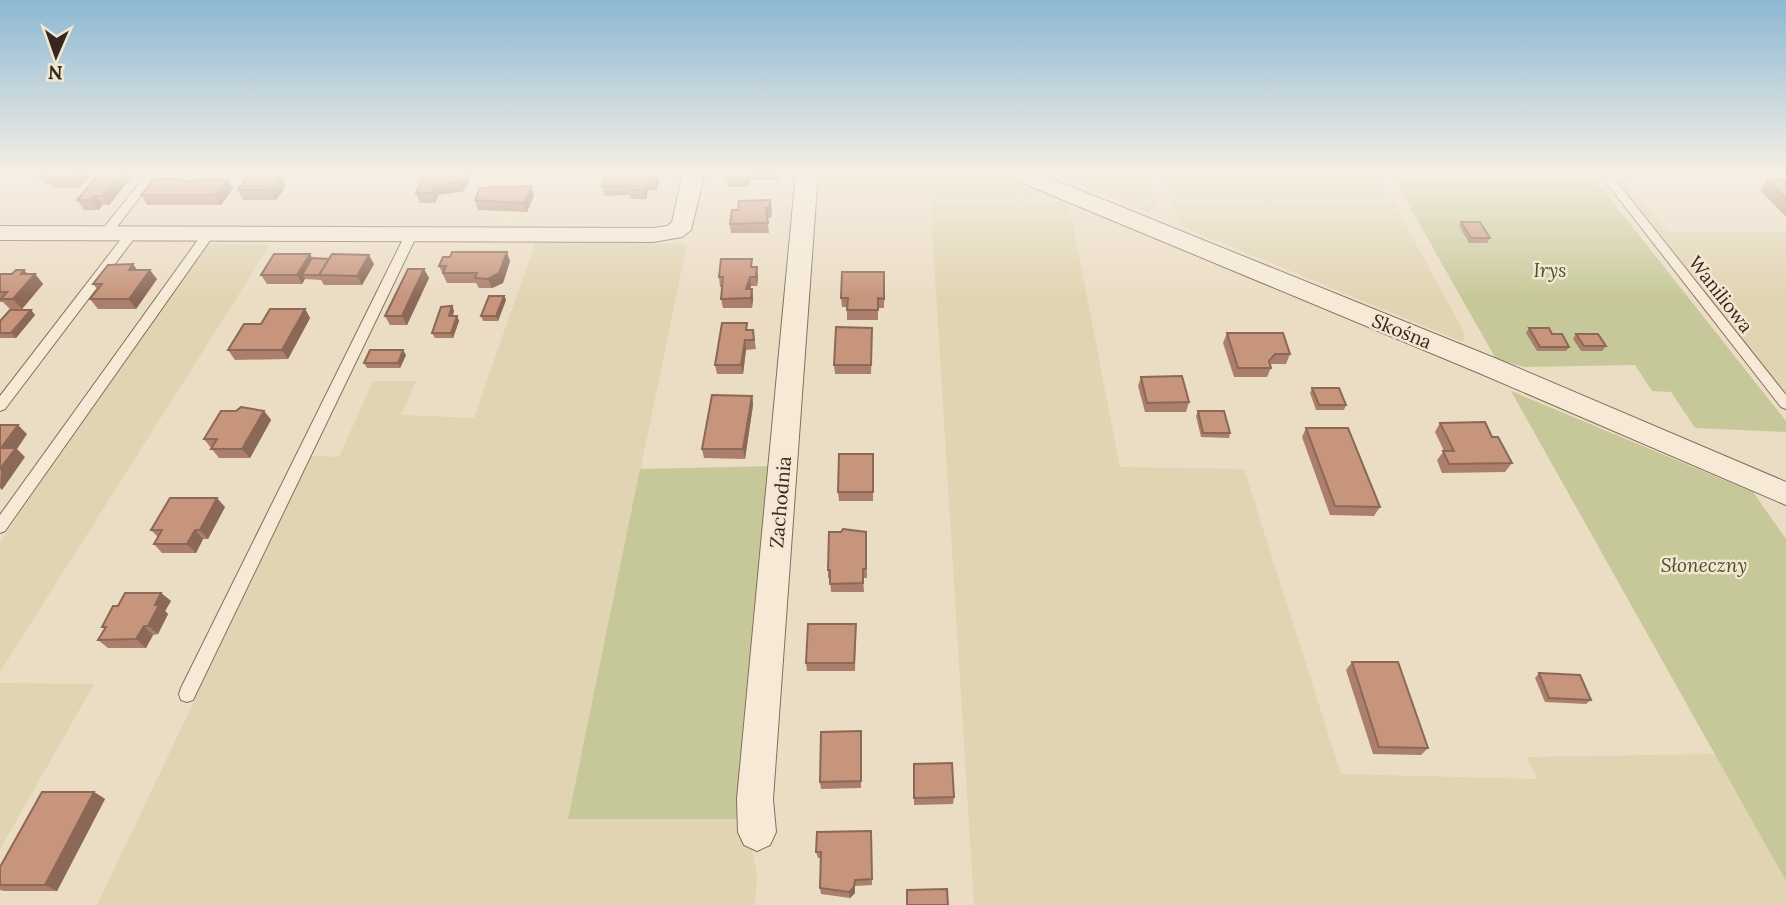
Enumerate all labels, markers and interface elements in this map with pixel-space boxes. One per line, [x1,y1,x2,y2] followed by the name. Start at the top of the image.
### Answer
[21,21,91,91] north arrow
[47,61,63,85] text: N
[1683,251,1759,337] street label: Waniliowa
[1534,258,1566,282] park label: Irys
[1369,308,1435,354] street label: Skośna
[764,455,796,549] street label: Zachodnia
[1661,553,1747,577] park label: Słoneczny

